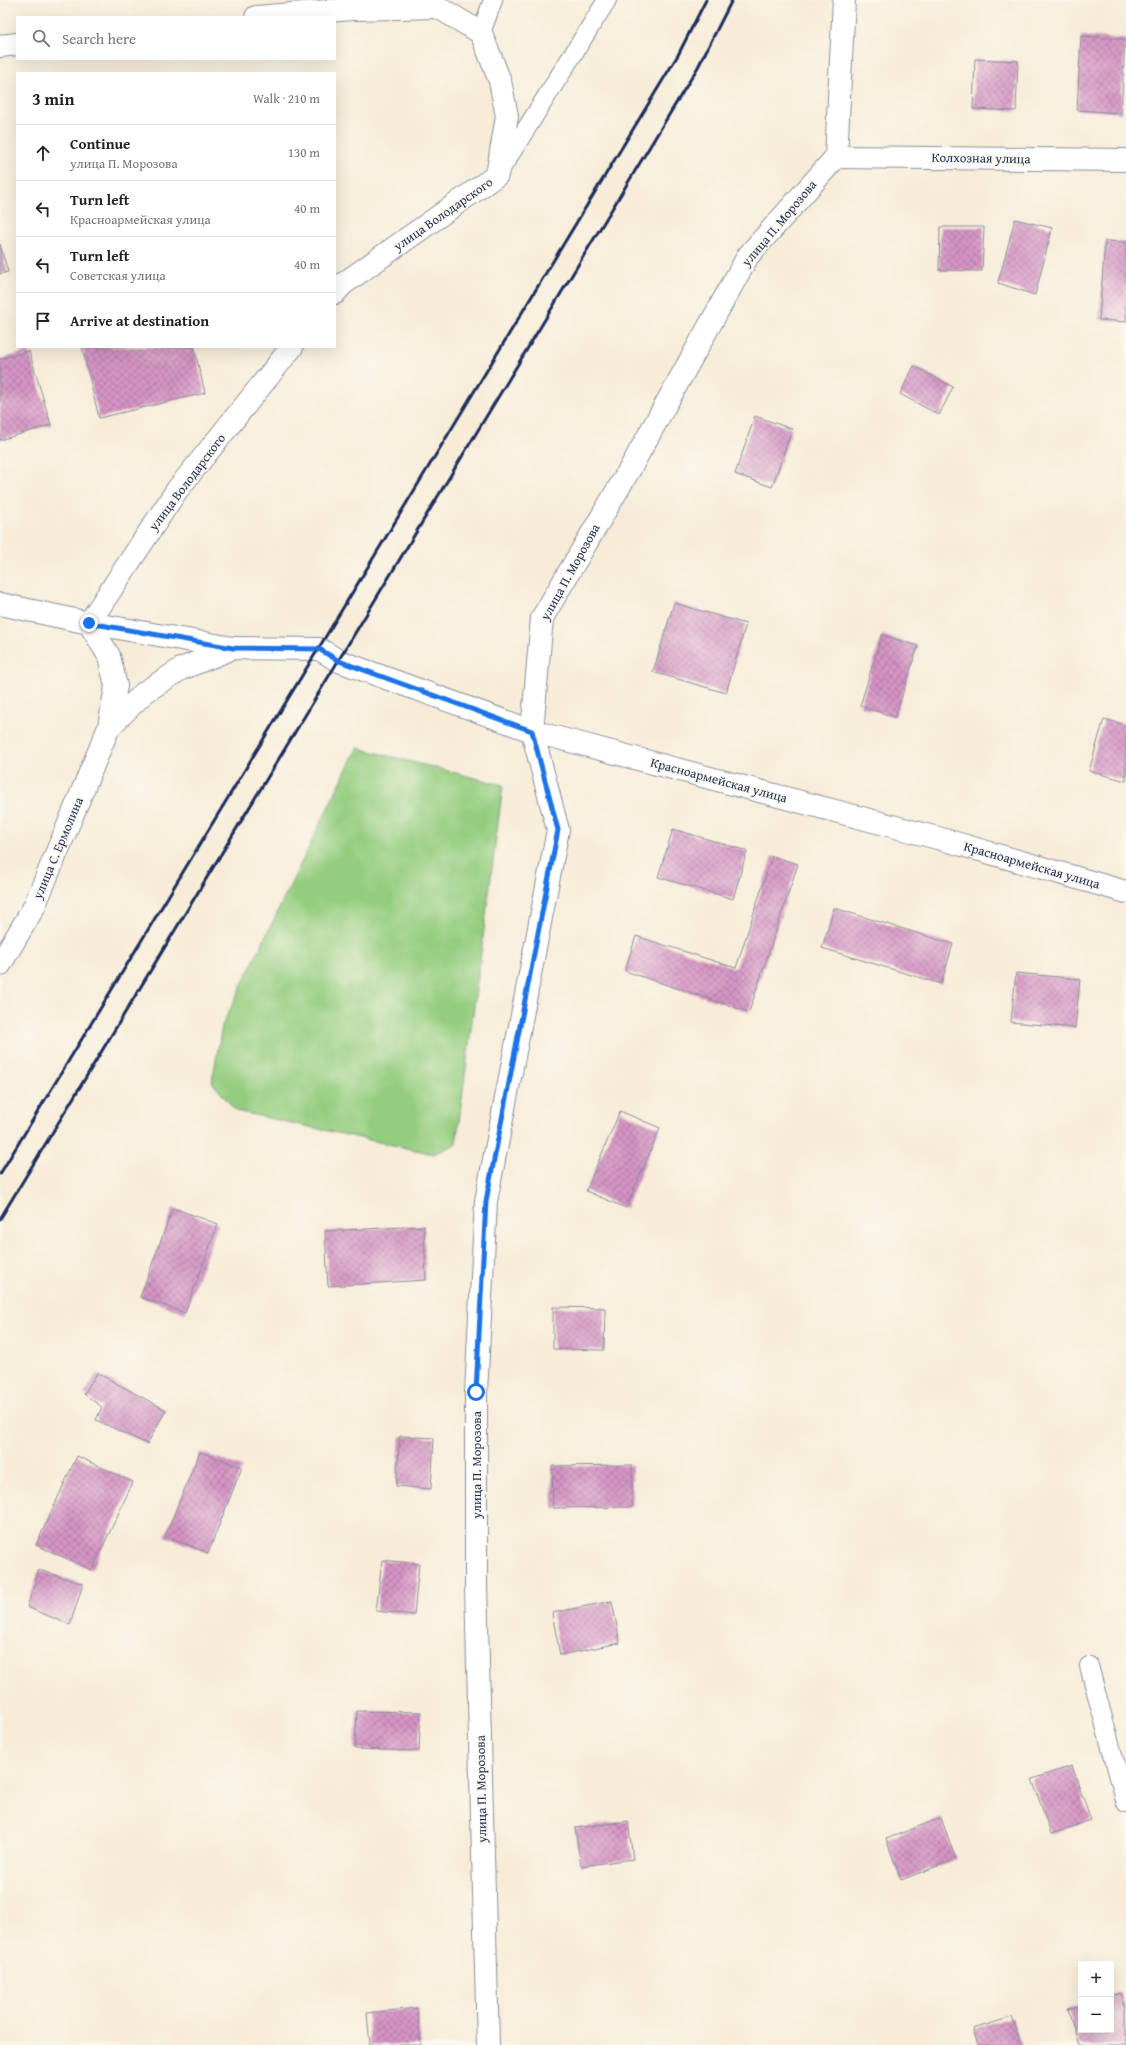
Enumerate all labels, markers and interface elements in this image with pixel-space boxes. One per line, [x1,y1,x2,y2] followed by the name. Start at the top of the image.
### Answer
[16,16,336,60] search box
[30,27,52,49] icon: search
[62,28,136,49] text: Search here
[32,86,74,111] text: 3 min
[253,89,320,108] text: Walk · 210 m
[70,133,131,154] text: Continue
[32,142,54,164] icon: ahead
[288,143,320,162] text: 130 m
[931,148,1031,168] street label: Колхозная улица
[70,154,178,173] text: улица П. Морозова
[389,172,497,256] street label: улица Володарского
[736,175,821,271] street label: улица П. Морозова
[70,189,129,210] text: Turn left
[32,198,54,220] icon: left
[294,199,320,218] text: 40 m
[70,210,211,229] text: Красноармейская улица
[70,245,129,266] text: Turn left
[32,254,54,276] icon: left
[294,255,320,274] text: 40 m
[70,266,166,285] text: Советская улица
[32,310,54,332] icon: arrive
[70,310,209,331] text: Arrive at destination
[144,429,230,535] street label: улица Володарского
[535,520,605,625] street label: улица П. Морозова
[80,614,98,632] route end
[649,753,790,808] street label: Красноармейская улица
[28,793,88,903] street label: улица С. Ермолина
[962,836,1103,894] street label: Красноармейская улица
[467,1383,485,1401] route start
[467,1410,486,1520] street label: улица П. Морозова
[471,1734,491,1844] street label: улица П. Морозова
[1078,1961,1114,2033] map controls
[1078,1961,1114,1997] button: +
[1078,1997,1114,2033] button: −

